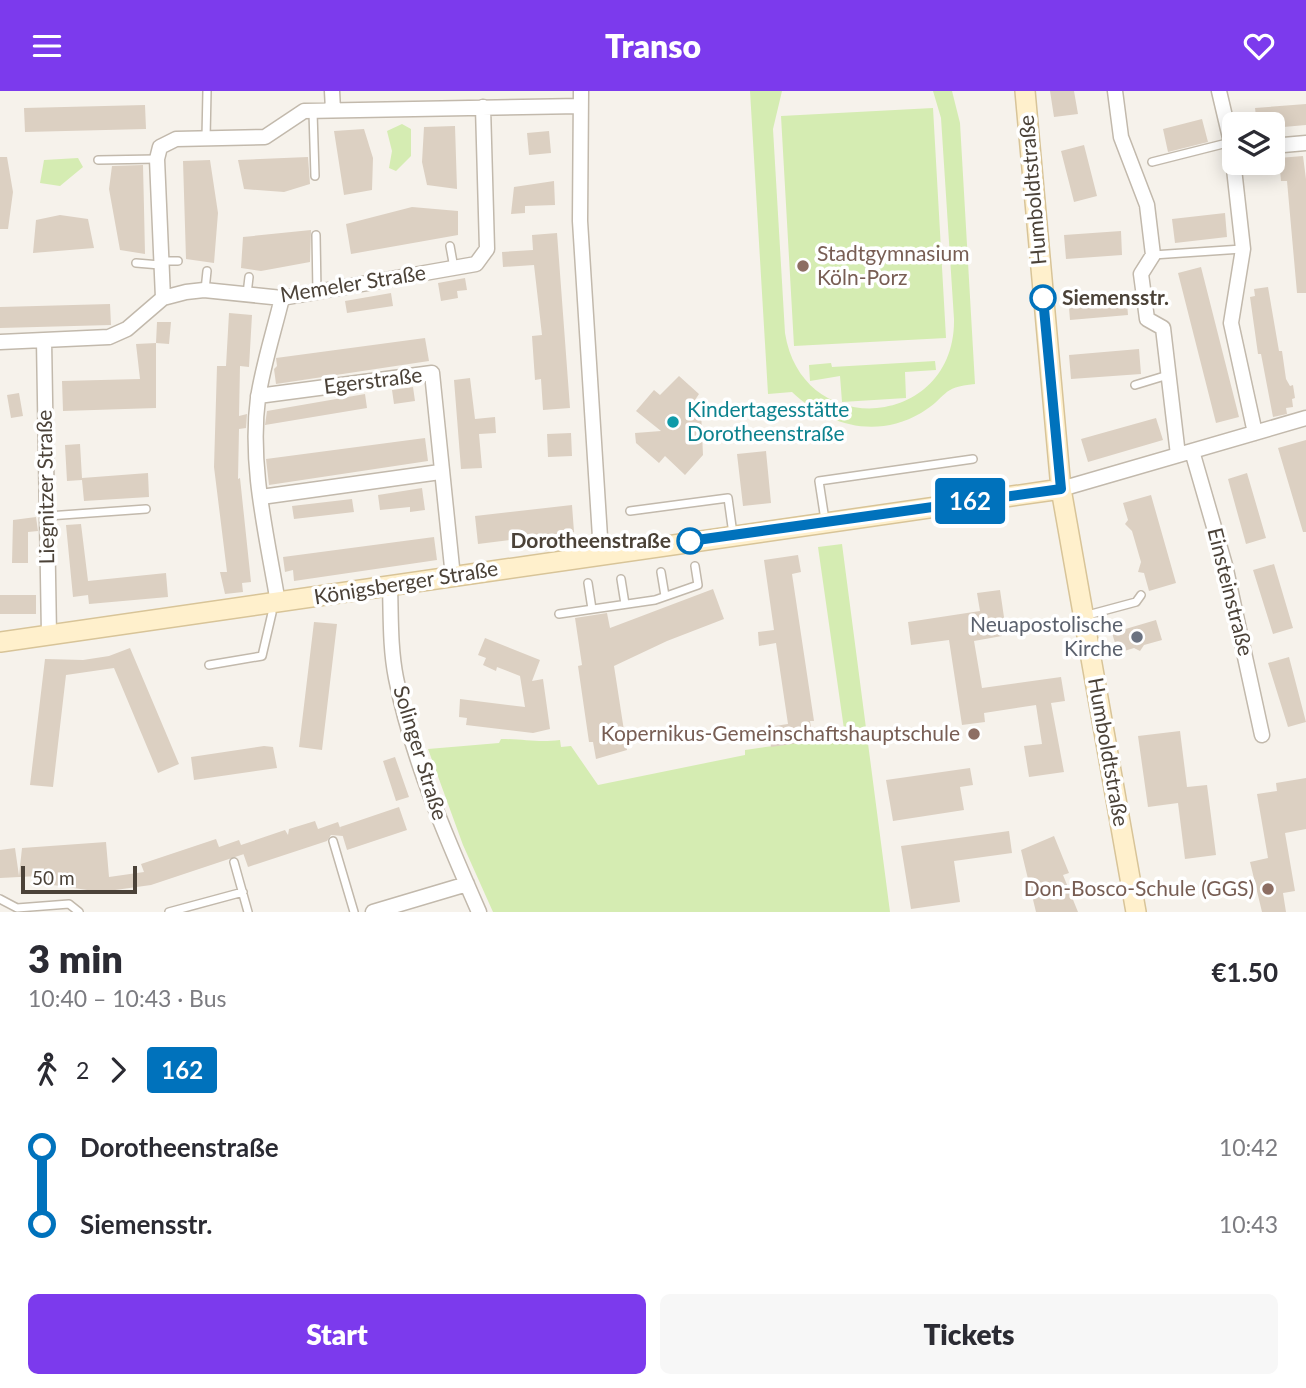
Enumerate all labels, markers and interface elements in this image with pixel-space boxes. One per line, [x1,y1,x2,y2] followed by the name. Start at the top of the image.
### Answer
[605,26,701,65] text: Transo
[28,27,66,65] icon: menu
[1240,27,1278,65] icon: heart
[1222,112,1285,175] map controls
[1222,112,1285,175] button: layers
[1012,114,1051,266] street label: Humboldtstraße
[817,240,969,289] place label: Stadtgymnasium Köln-Porz
[795,258,811,274] marker: Stadtgymnasium Köln-Porz
[278,259,427,306] street label: Memeler Straße
[1062,284,1169,309] place label: Siemensstr.
[1030,285,1056,311] marker: Siemensstr.
[322,361,423,398] street label: Egerstraße
[687,396,849,445] place label: Kindertagesstätte Dorotheenstraße
[31,409,58,565] street label: Liegnitzer Straße
[665,414,681,430] marker: Kindertagesstätte Dorotheenstraße
[930,478,1010,524] line badge: 162
[949,486,991,515] text: 162
[1203,525,1259,658] street label: Einsteinstraße
[511,527,671,552] place label: Dorotheenstraße
[677,528,703,554] marker: Dorotheenstraße
[312,555,500,608] street label: Königsberger Straße
[970,611,1123,660] place label: Neuapostolische Kirche
[1129,629,1145,645] marker: Neuapostolische Kirche
[1084,675,1135,828] street label: Humboldtstraße
[389,682,454,823] street label: Solinger Straße
[601,720,960,745] place label: Kopernikus-Gemeinschaftshauptschule
[966,726,982,742] marker: Kopernikus-Gemeinschaftshauptschule
[21,863,136,895] scale bar
[32,866,75,889] text: 50 m
[1024,875,1254,900] place label: Don-Bosco-Schule (GGS)
[1260,881,1276,897] marker: Don-Bosco-Schule (GGS)
[28,935,123,981] text: 3 min
[1212,956,1278,988] text: €1.50
[28,984,227,1012] text: 10:40 – 10:43 · Bus
[28,1051,66,1089] icon: walk
[99,1051,137,1089] icon: forward
[161,1055,203,1084] text: 162
[76,1056,89,1084] text: 2
[80,1131,279,1163] text: Dorotheenstraße
[1219,1133,1278,1161] text: 10:42
[80,1208,212,1240] text: Siemensstr.
[1219,1210,1278,1238] text: 10:43
[28,1294,646,1374] button: Start
[660,1294,1278,1374] button: Tickets

